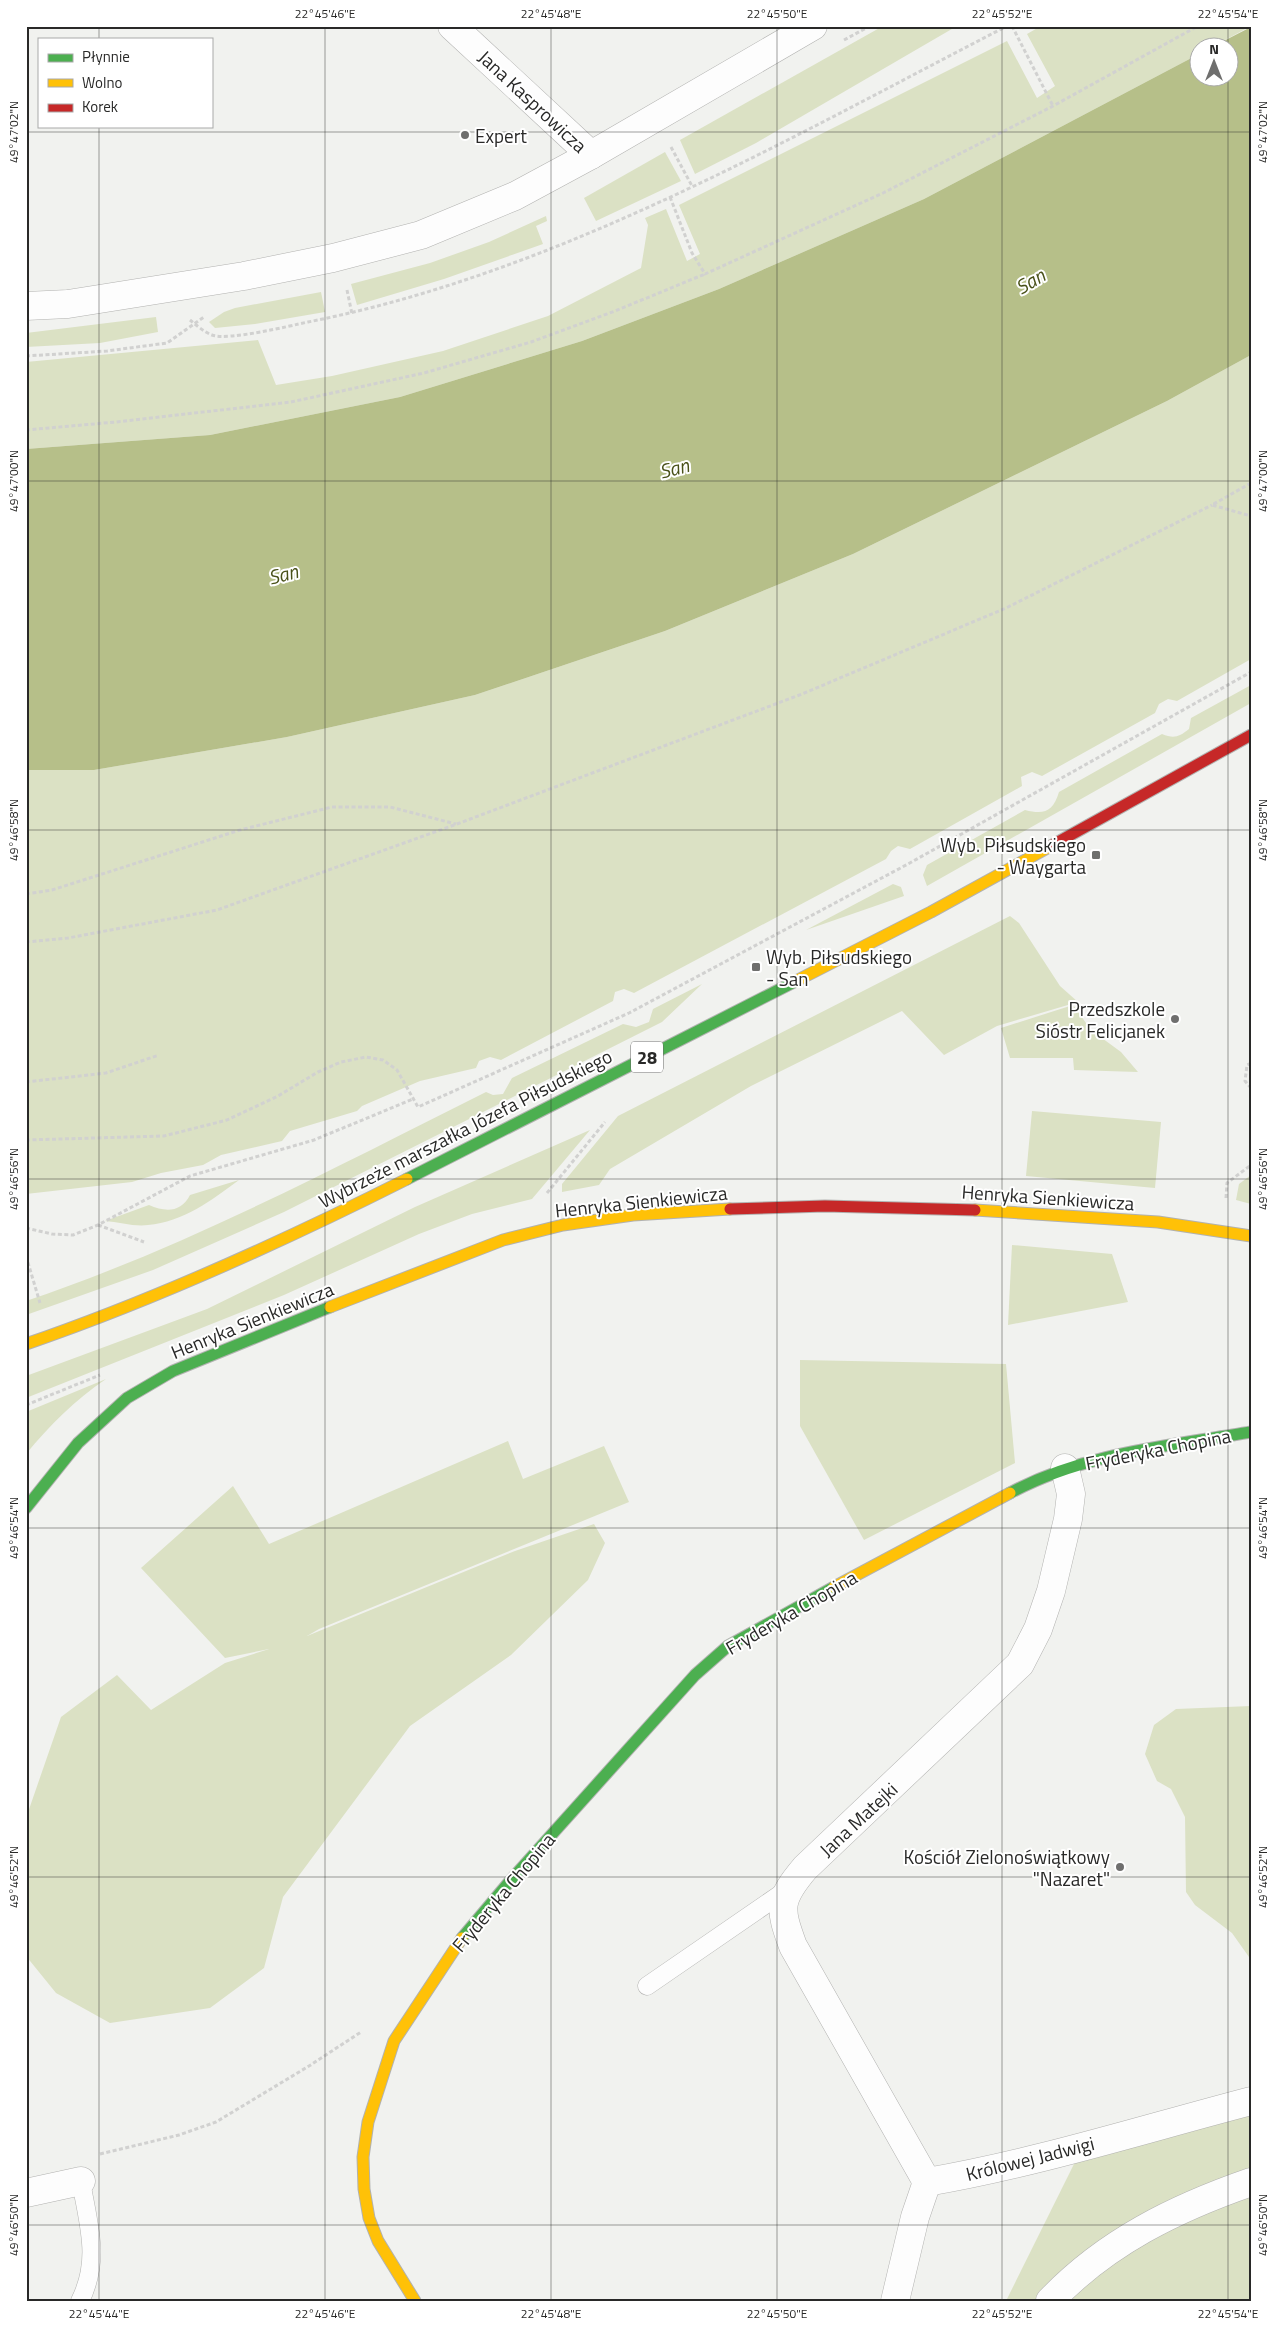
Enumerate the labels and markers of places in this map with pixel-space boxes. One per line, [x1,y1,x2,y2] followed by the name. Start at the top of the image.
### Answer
[475,121,527,150] place label: Expert
[459,129,471,141] marker: Expert
[940,830,1086,881] place label: Wyb. Piłsudskiego - Waygarta
[1090,849,1102,861] marker: Wyb. Piłsudskiego - Waygarta
[766,942,912,993] place label: Wyb. Piłsudskiego - San
[750,961,762,973] marker: Wyb. Piłsudskiego - San
[1036,994,1165,1045] place label: Przedszkole Sióstr Felicjanek
[1169,1013,1181,1025] marker: Przedszkole Sióstr Felicjanek
[903,1842,1110,1893] place label: Kościół Zielonoświątkowy "Nazaret"
[1114,1861,1126,1873] marker: Kościół Zielonoświątkowy "Nazaret"

